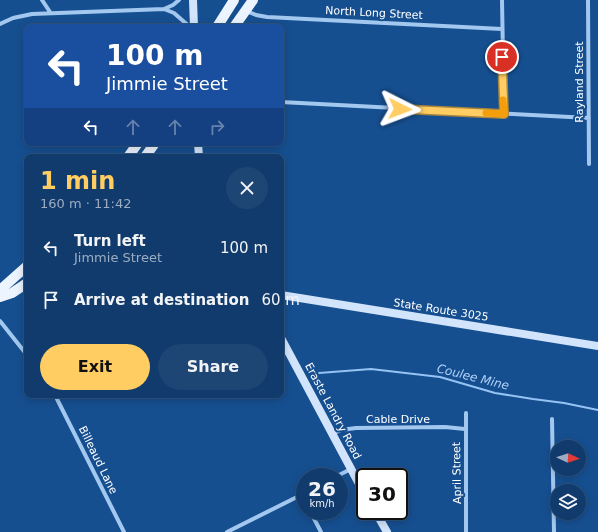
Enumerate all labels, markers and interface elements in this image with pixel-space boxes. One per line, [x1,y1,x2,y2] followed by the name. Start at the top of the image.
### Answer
[325,4,424,22] street label: North Long Street
[106,39,203,72] text: 100 m
[40,40,92,92] icon: left
[485,40,519,74] pin
[573,41,586,123] street label: Rayland Street
[491,46,513,68] icon: arrive
[106,73,228,94] text: Jimmie Street
[379,88,421,130] position arrow
[80,116,102,138] icon: left
[122,116,144,138] icon: ahead
[164,116,186,138] icon: ahead
[206,116,228,138] icon: right
[40,167,115,195] text: 1 min
[226,167,268,209] button: close
[40,196,131,211] text: 160 m · 11:42
[74,232,146,250] text: Turn left
[40,237,62,259] icon: left
[220,239,268,257] text: 100 m
[74,250,162,265] text: Jimmie Street
[40,289,62,311] icon: arrive
[74,291,249,309] text: Arrive at destination
[261,291,300,309] text: 60 m
[393,296,489,324] street label: State Route 3025
[40,344,150,390] button: Exit
[158,344,268,390] button: Share
[302,360,364,462] street label: Eraste Landry Road
[435,361,511,393] water label: Coulee Mine
[366,413,430,426] street label: Cable Drive
[76,424,120,496] street label: Billeaud Lane
[550,440,586,476] north arrow
[550,440,586,520] map controls
[450,441,464,504] street label: April Street
[356,468,408,520] speed limit sign: 30
[308,477,336,501] text: 26
[550,484,586,520] button: layers
[309,498,335,509] text: km/h

